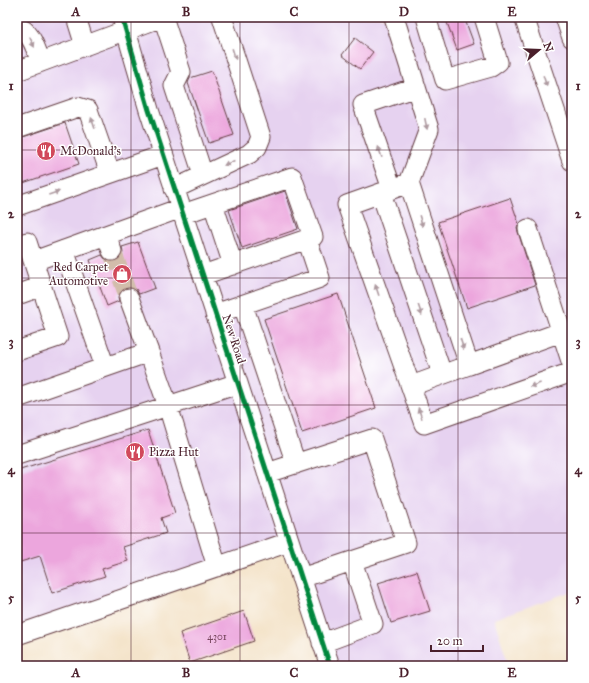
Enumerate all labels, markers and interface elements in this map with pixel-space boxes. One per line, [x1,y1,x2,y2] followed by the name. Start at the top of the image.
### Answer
[71,4,81,20] text: A
[182,4,191,20] text: B
[290,4,299,20] text: C
[399,4,409,20] text: D
[507,4,517,20] text: E
[519,30,559,70] north arrow
[29,36,35,47] one-way arrow
[540,40,556,54] text: N
[231,48,237,60] one-way arrow
[542,75,548,87] one-way arrow
[8,78,14,94] text: 1
[575,78,581,94] text: 1
[90,117,96,129] one-way arrow
[424,118,430,130] one-way arrow
[35,140,57,162] restaurant icon: McDonald's
[60,144,121,158] place label: McDonald's
[376,146,382,158] one-way arrow
[223,160,235,166] one-way arrow
[48,190,60,196] one-way arrow
[8,206,15,222] text: 2
[575,206,582,222] text: 2
[418,215,424,227] one-way arrow
[48,260,109,288] place label: Red Carpet Automotive
[111,263,133,285] shop icon: Red Carpet Automotive
[374,284,380,296] one-way arrow
[418,304,424,316] one-way arrow
[219,313,249,365] street label: New Road
[8,334,14,350] text: 3
[575,334,581,350] text: 3
[459,338,465,350] one-way arrow
[529,382,541,388] one-way arrow
[417,406,423,418] one-way arrow
[124,441,146,463] restaurant icon: Pizza Hut
[149,445,200,459] place label: Pizza Hut
[7,462,15,478] text: 4
[574,462,582,478] text: 4
[8,590,15,606] text: 5
[575,590,582,606] text: 5
[431,627,483,653] scale bar
[207,631,227,643] house number: 4301
[437,634,463,648] text: 20 m
[71,665,81,681] text: A
[182,665,191,681] text: B
[290,665,299,681] text: C
[399,665,409,681] text: D
[507,665,517,681] text: E

